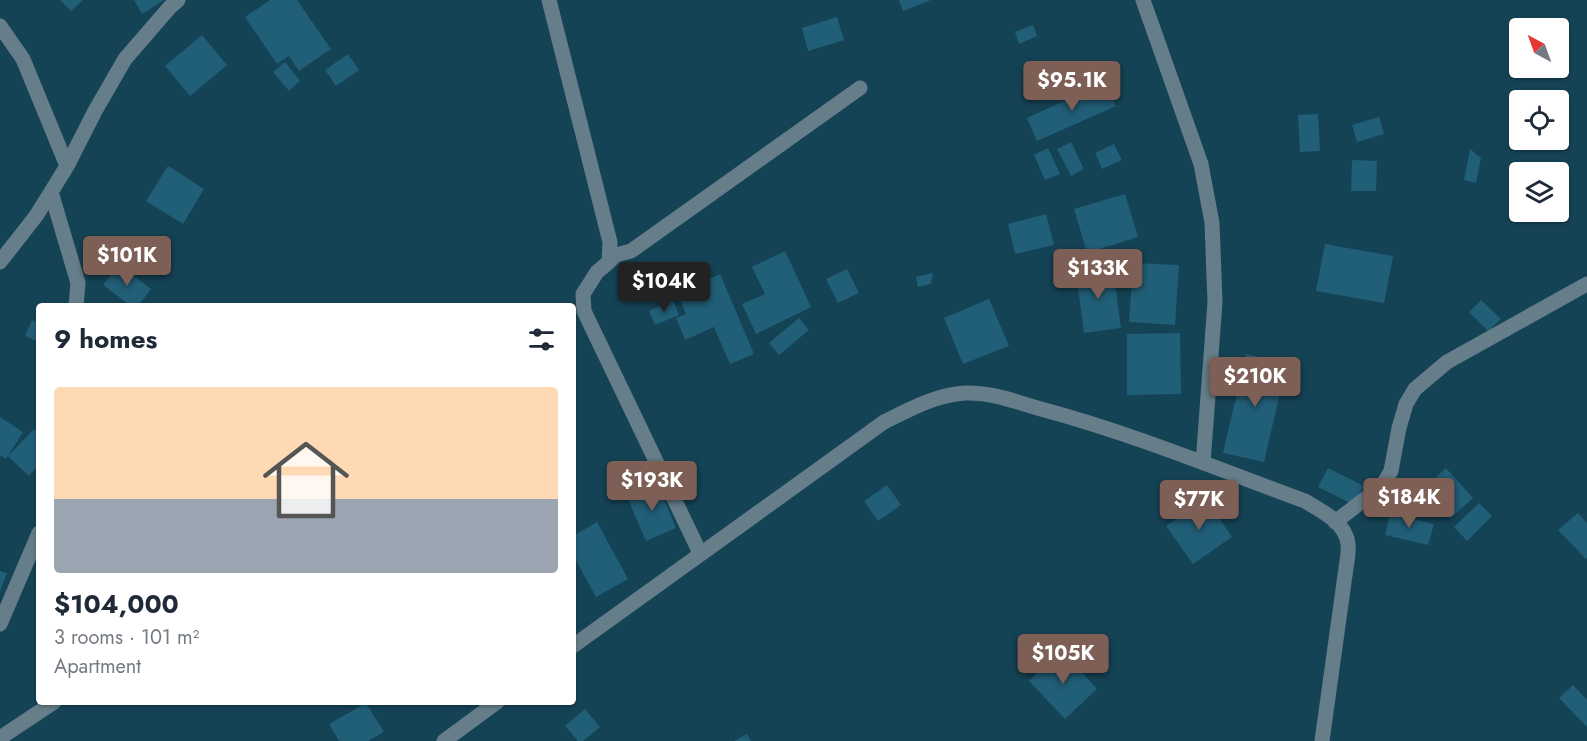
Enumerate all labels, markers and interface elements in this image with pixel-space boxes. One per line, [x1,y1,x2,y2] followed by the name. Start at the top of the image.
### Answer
[1509,18,1569,78] north arrow
[1509,18,1569,222] map controls
[1023,61,1121,112] pin: $95.1K
[1037,66,1107,95] text: $95.1K
[1509,90,1569,150] button: locate
[1509,162,1569,222] button: layers
[85,236,169,287] pin: $101K
[97,241,157,270] text: $101K
[1056,249,1140,300] pin: $133K
[1067,254,1129,283] text: $133K
[622,262,706,313] pin: $104K
[632,267,696,296] text: $104K
[54,320,157,358] text: 9 homes
[525,323,558,356] icon: filters
[1213,357,1297,408] pin: $210K
[1224,362,1286,391] text: $210K
[252,426,360,534] icon: home
[610,461,694,512] pin: $193K
[621,466,683,495] text: $193K
[1367,478,1451,529] pin: $184K
[1163,480,1235,531] pin: $77K
[1377,483,1441,512] text: $184K
[1174,485,1224,514] text: $77K
[54,585,179,623] text: $104,000
[54,623,200,652] text: 3 rooms · 101 m²
[1021,634,1105,685] pin: $105K
[1032,639,1094,668] text: $105K
[54,652,141,681] text: Apartment

